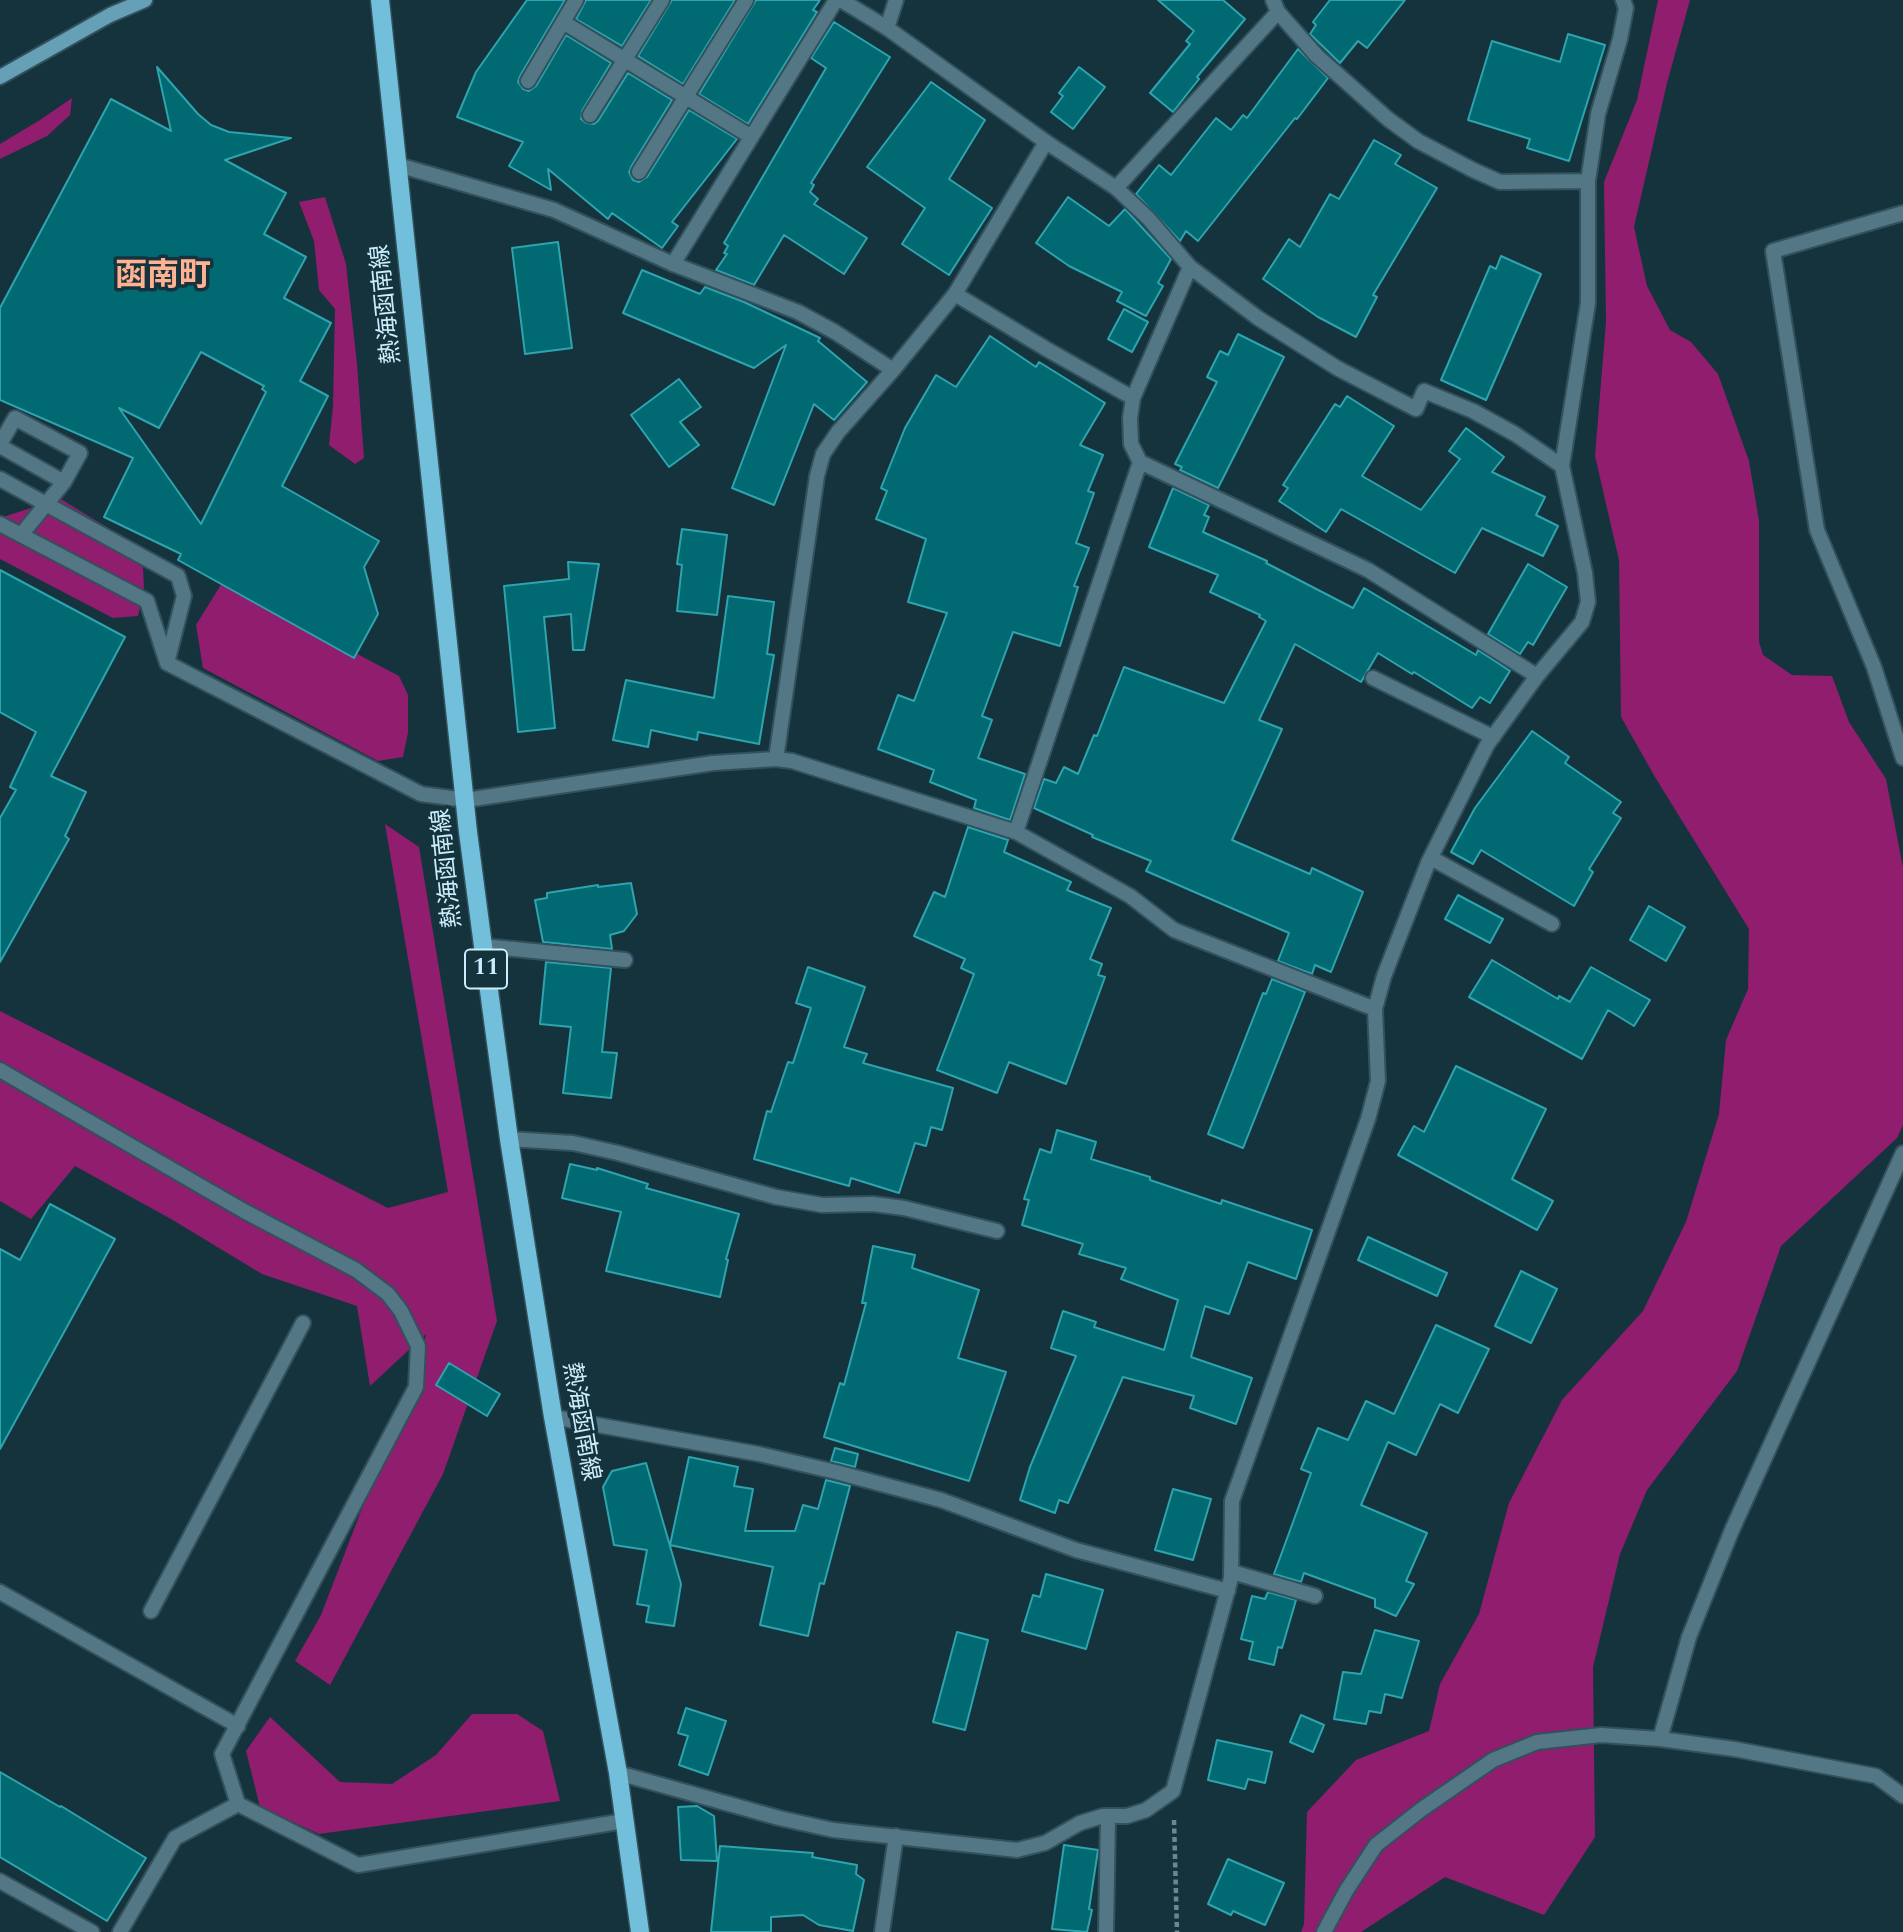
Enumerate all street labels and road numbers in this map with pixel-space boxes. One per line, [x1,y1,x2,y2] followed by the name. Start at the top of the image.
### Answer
[367,243,409,365] street label: 熱海函南線
[428,807,470,929] street label: 熱海函南線
[465,950,507,988] road number: 11
[554,1360,604,1484] street label: 熱海函南線

